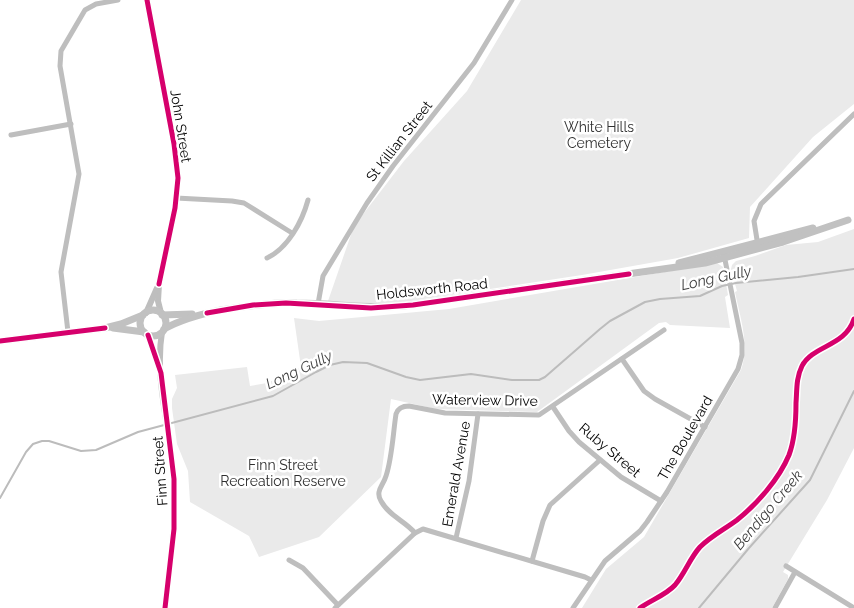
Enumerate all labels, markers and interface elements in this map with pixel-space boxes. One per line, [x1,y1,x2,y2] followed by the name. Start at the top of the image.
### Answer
[167,88,195,164] street label: John Street
[363,97,436,184] street label: St Killian Street
[564,119,634,151] park label: White Hills Cemetery
[679,262,753,294] water label: Long Gully
[375,275,489,303] street label: Holdsworth Road
[263,346,336,393] water label: Long Gully
[432,391,538,409] street label: Waterview Drive
[654,393,716,483] street label: The Boulevard
[439,420,473,528] street label: Emerald Avenue
[576,420,644,481] street label: Ruby Street
[150,435,170,506] street label: Finn Street
[220,457,346,489] park label: Finn Street Recreation Reserve
[730,467,806,553] water label: Bendigo Creek

